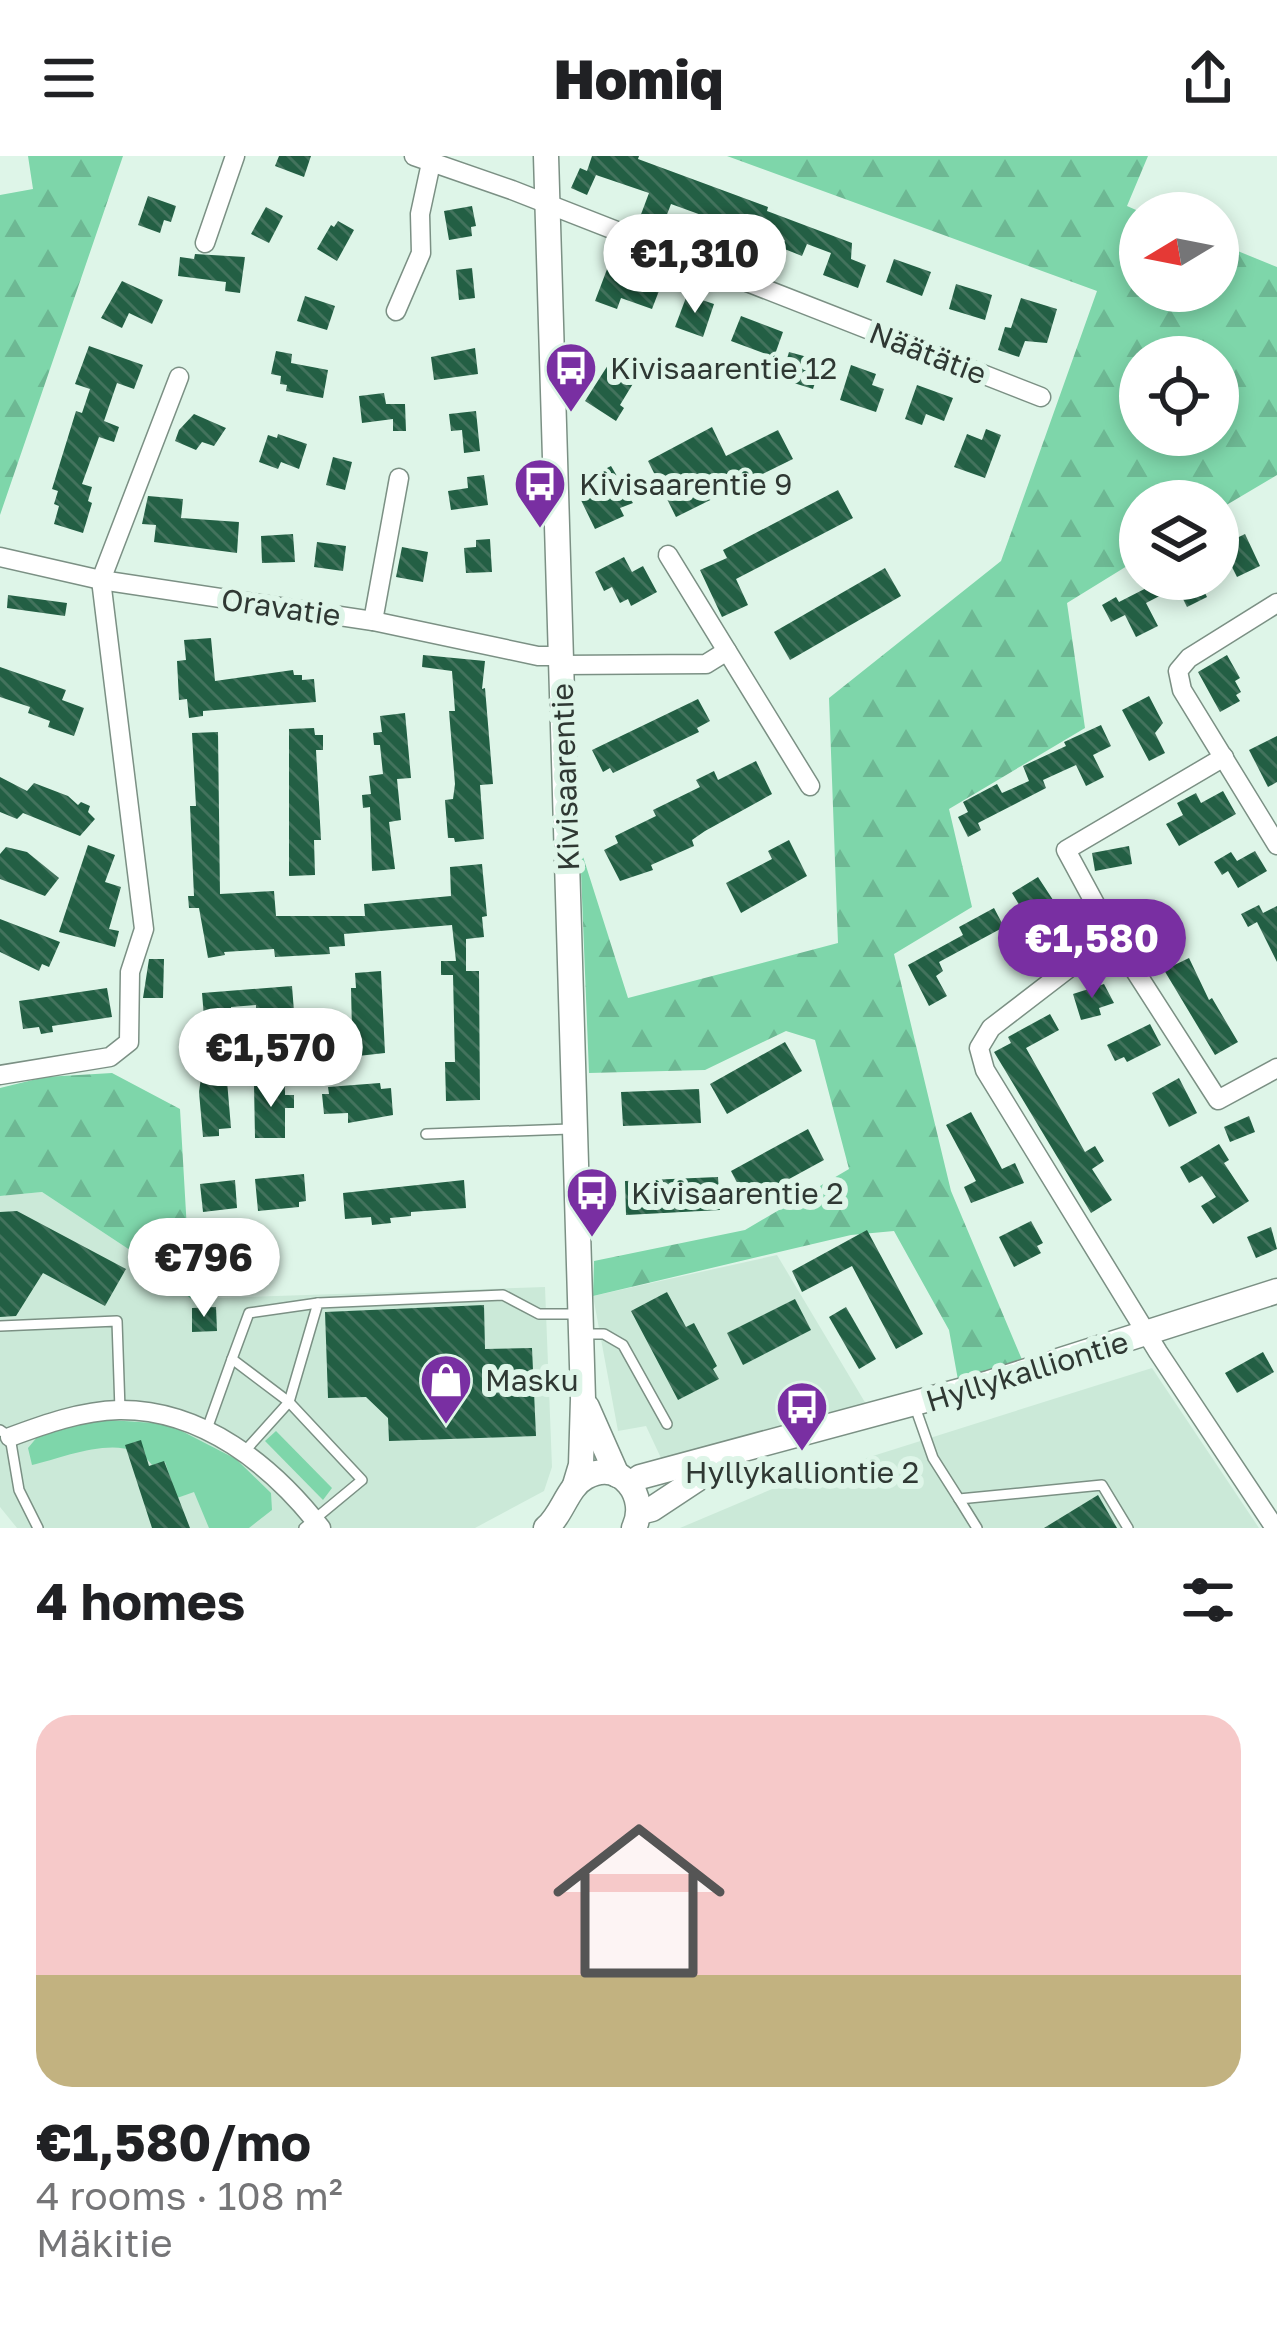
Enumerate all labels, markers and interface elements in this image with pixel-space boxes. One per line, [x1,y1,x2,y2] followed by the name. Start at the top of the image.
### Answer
[36,45,102,111] icon: menu
[1175,45,1241,111] icon: share
[554,46,723,111] text: Homiq
[1119,192,1239,312] north arrow
[1119,192,1239,600] map controls
[597,214,793,316] pin: €1,310
[630,229,760,276] text: €1,310
[864,314,992,392] street label: Näätätie
[1119,336,1239,456] button: locate
[543,340,599,414] bus stop icon: Kivisaarentie 12
[610,350,837,386] place label: Kivisaarentie 12
[512,456,568,530] bus stop icon: Kivisaarentie 9
[579,466,792,502] place label: Kivisaarentie 9
[1119,480,1239,600] button: layers
[219,581,343,633] street label: Oravatie
[544,683,586,871] street label: Kivisaarentie
[994,899,1190,1001] pin: €1,580
[1025,914,1159,961] text: €1,580
[173,1008,369,1110] pin: €1,570
[206,1023,336,1070] text: €1,570
[564,1165,620,1239] bus stop icon: Kivisaarentie 2
[631,1175,844,1211] place label: Kivisaarentie 2
[133,1218,275,1320] pin: €796
[155,1233,253,1280] text: €796
[922,1323,1132,1419] street label: Hyllykalliontie
[418,1352,474,1426] shop icon: Masku
[485,1362,579,1398] place label: Masku
[774,1379,830,1453] bus stop icon: Hyllykalliontie 2
[685,1454,919,1490] place label: Hyllykalliontie 2
[1175,1567,1241,1633] icon: filters
[36,1570,245,1631] text: 4 homes
[531,1793,747,2009] icon: home
[36,2111,311,2172] text: €1,580/mo
[36,2172,343,2219] text: 4 rooms · 108 m²
[36,2219,173,2266] text: Mäkitie

